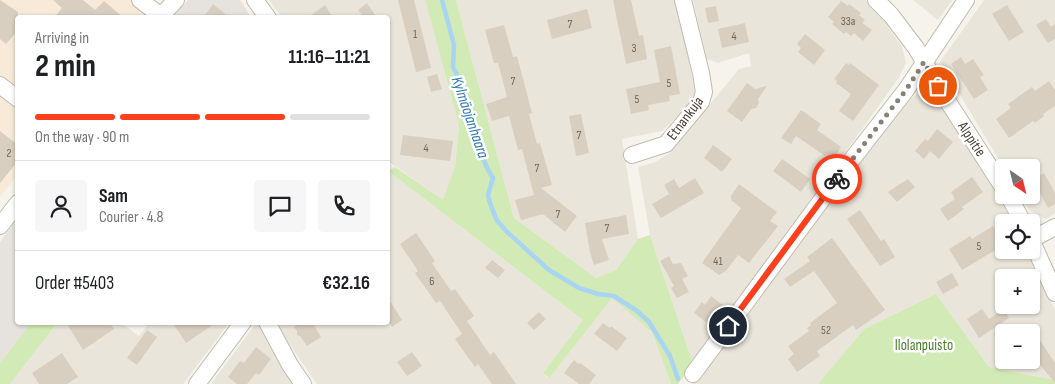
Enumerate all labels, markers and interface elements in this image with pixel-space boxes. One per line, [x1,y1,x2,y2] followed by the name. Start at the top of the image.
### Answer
[841,14,856,29] house number: 33a
[568,17,573,32] house number: 7
[413,27,418,42] house number: 1
[35,29,89,48] text: Arriving in
[731,29,737,44] house number: 4
[631,41,637,56] house number: 3
[289,46,370,69] text: 11:16–11:21
[35,47,96,86] text: 2 min
[917,65,959,107] pin
[924,72,952,100] icon: bag
[447,74,493,161] water label: Kylmäojanhaara
[511,74,516,89] house number: 7
[667,76,672,91] house number: 5
[635,92,640,107] house number: 5
[663,92,708,144] street label: Etnankuja
[953,117,990,160] street label: Alppitie
[35,128,129,147] text: On the way · 90 m
[577,128,582,143] house number: 7
[423,141,429,156] house number: 4
[7,146,12,161] house number: 2
[812,154,862,204] courier
[995,159,1040,204] north arrow
[995,159,1040,369] map controls
[535,161,540,176] house number: 7
[823,165,851,193] icon: bike
[35,180,87,232] button: person
[254,180,306,232] button: chat
[318,180,370,232] button: phone
[99,185,128,208] text: Sam
[556,207,561,222] house number: 7
[99,208,163,227] text: Courier · 4.8
[995,214,1040,259] button: locate
[605,221,610,236] house number: 7
[977,239,982,254] house number: 5
[713,254,723,269] house number: 41
[995,269,1040,314] button: +
[35,272,114,295] text: Order #5403
[322,272,370,295] text: €32.16
[429,274,435,289] house number: 6
[707,305,749,347] pin
[714,312,742,340] icon: home
[821,323,831,338] house number: 52
[995,324,1040,369] button: −
[895,336,953,355] park label: Ilolanpuisto

